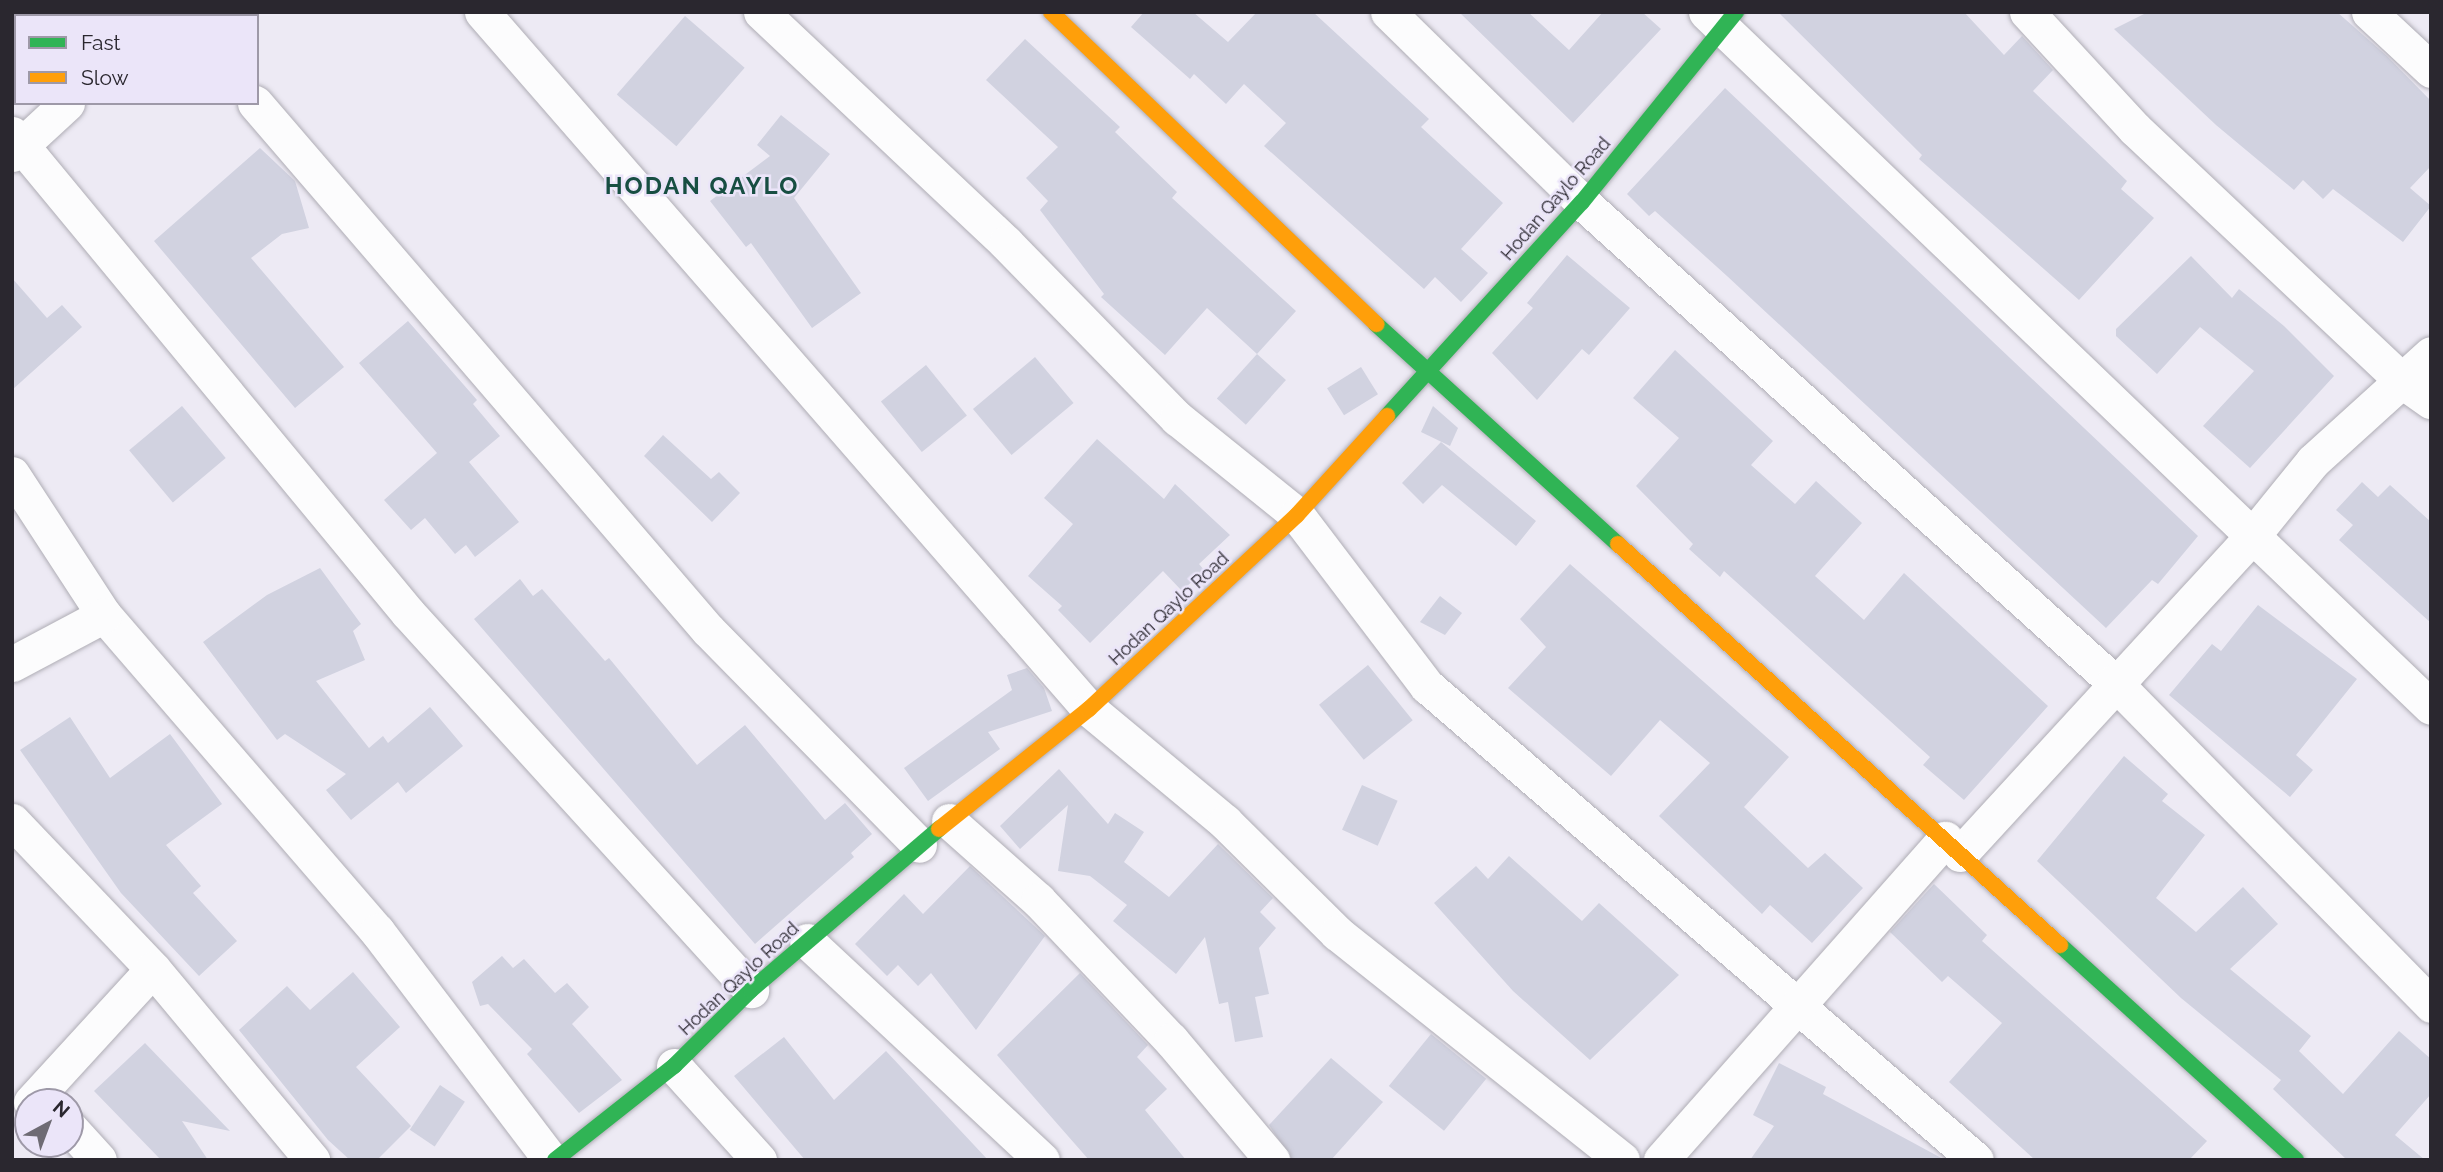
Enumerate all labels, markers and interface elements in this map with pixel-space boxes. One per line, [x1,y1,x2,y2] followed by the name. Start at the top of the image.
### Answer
[14,14,259,105] legend
[81,30,121,55] text: Fast
[81,65,129,90] text: Slow
[1497,133,1615,265] street label: Hodan Qaylo Road
[606,172,798,200] district label: HODAN QAYLO
[1105,548,1233,670] street label: Hodan Qaylo Road
[675,918,803,1040] street label: Hodan Qaylo Road
[14,1088,84,1158] north arrow
[49,1096,74,1122] text: N

